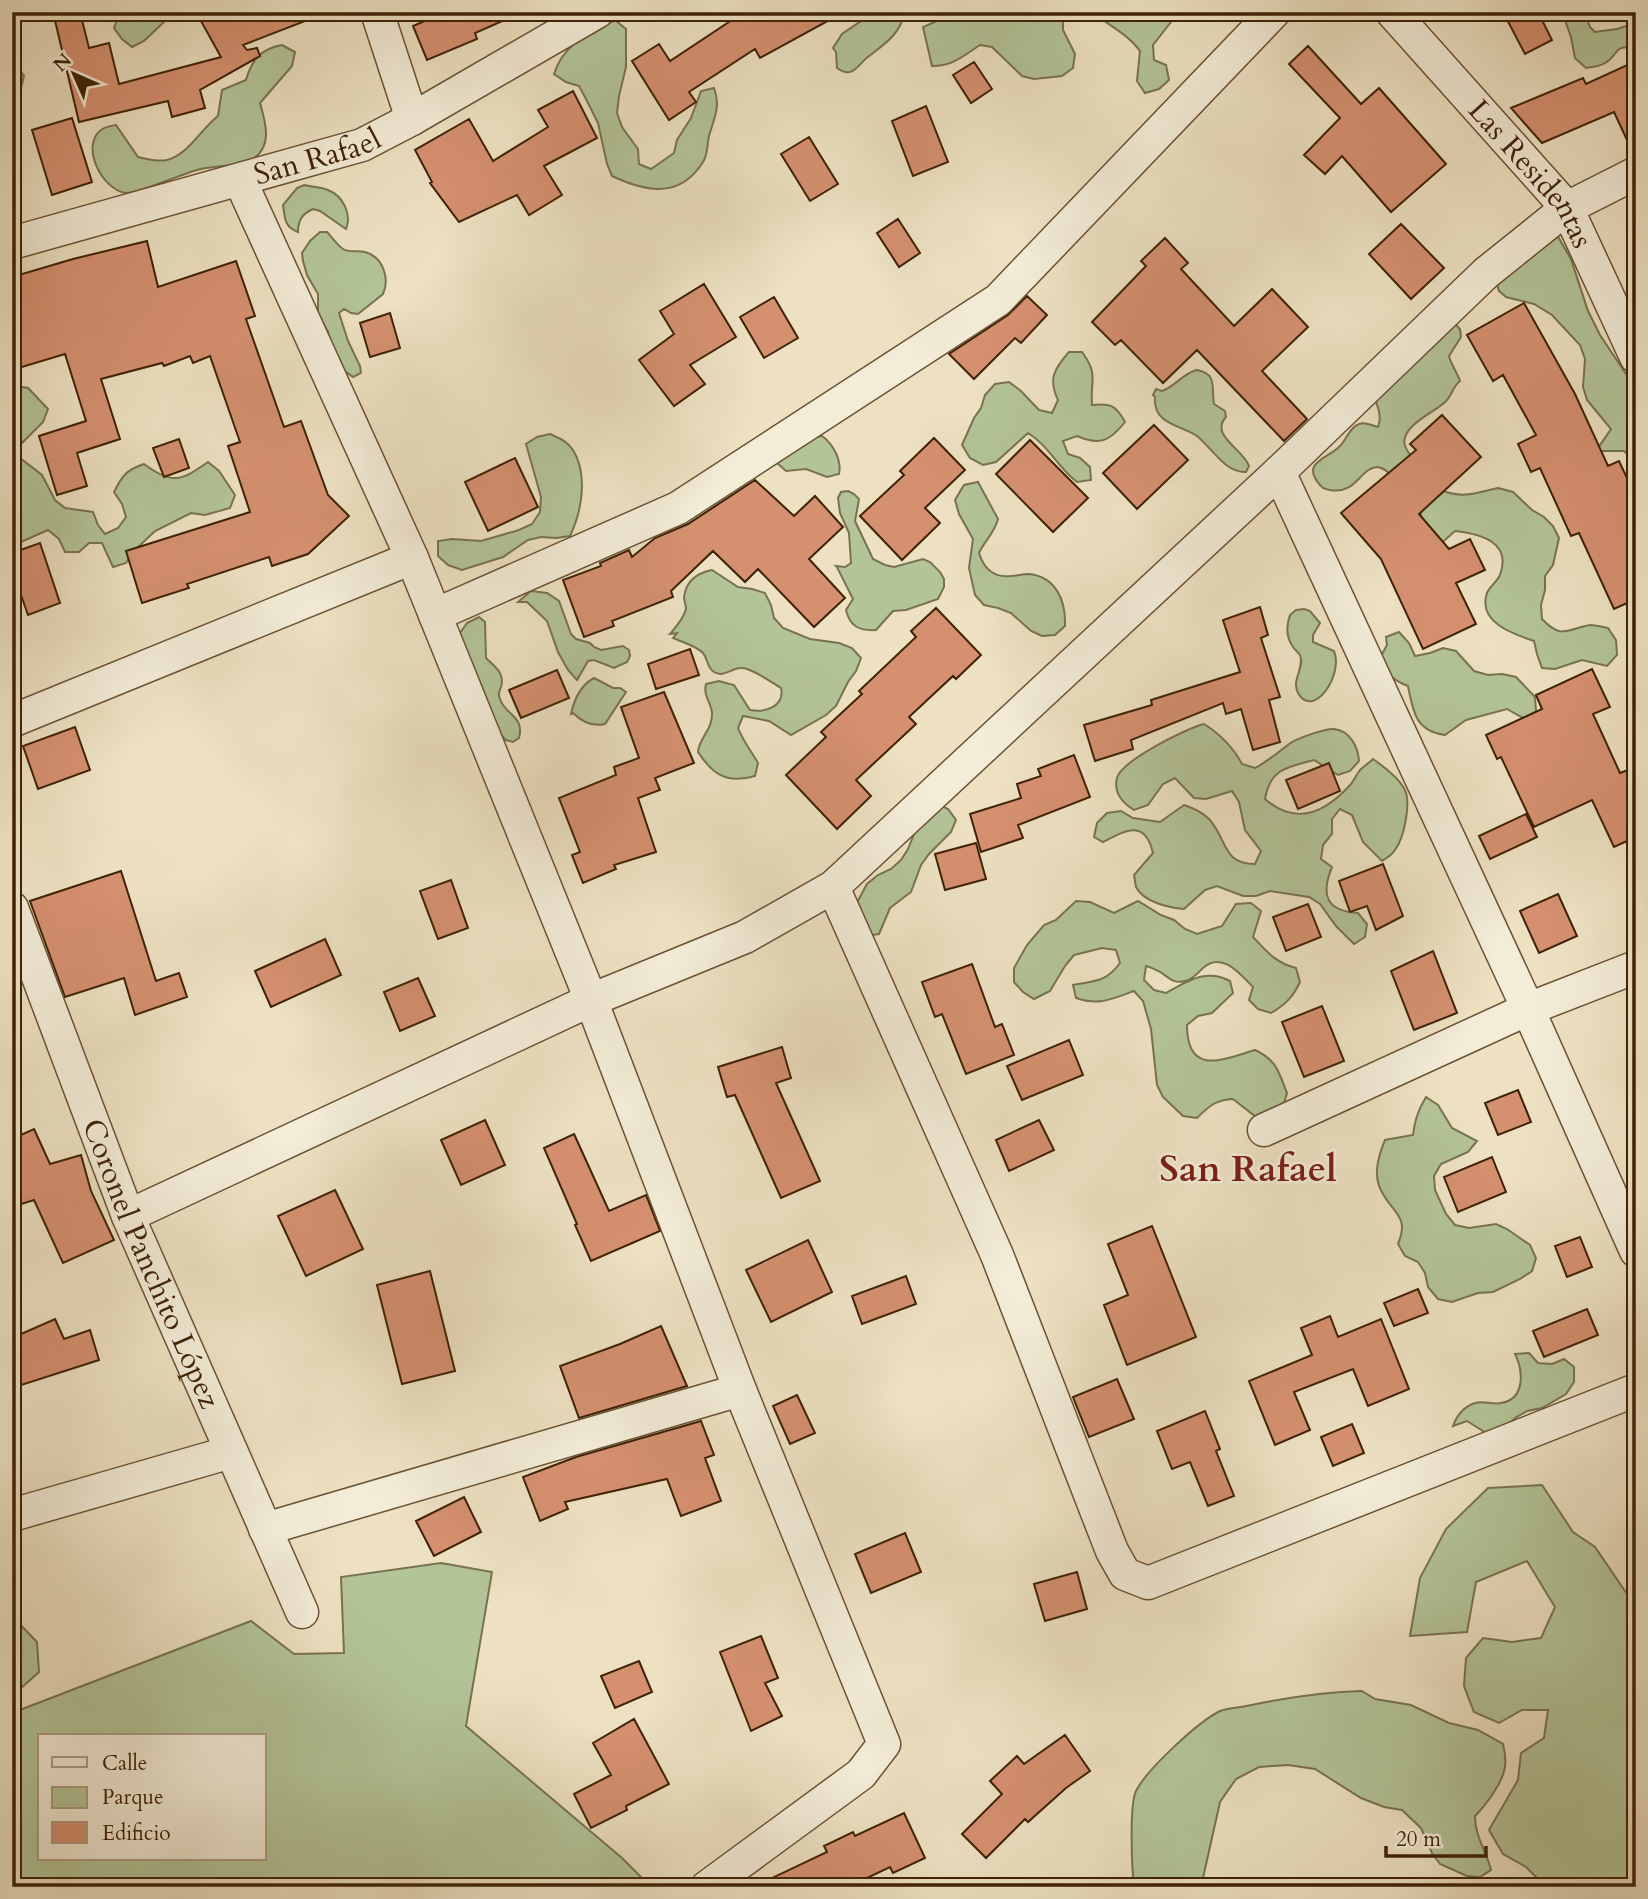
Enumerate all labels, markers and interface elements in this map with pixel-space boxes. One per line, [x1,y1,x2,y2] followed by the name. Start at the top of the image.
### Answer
[38,38,108,108] north arrow
[48,47,78,78] text: N
[1458,91,1603,255] street label: Las Residentas
[249,118,389,195] street label: San Rafael
[72,1113,230,1415] street label: Coronel Panchito López
[1159,1144,1337,1194] district label: San Rafael
[38,1734,266,1860] legend
[102,1749,147,1778] text: Calle
[102,1783,163,1812] text: Parque
[1386,1815,1485,1859] scale bar
[102,1819,171,1848] text: Edificio
[1396,1825,1441,1854] text: 20 m

